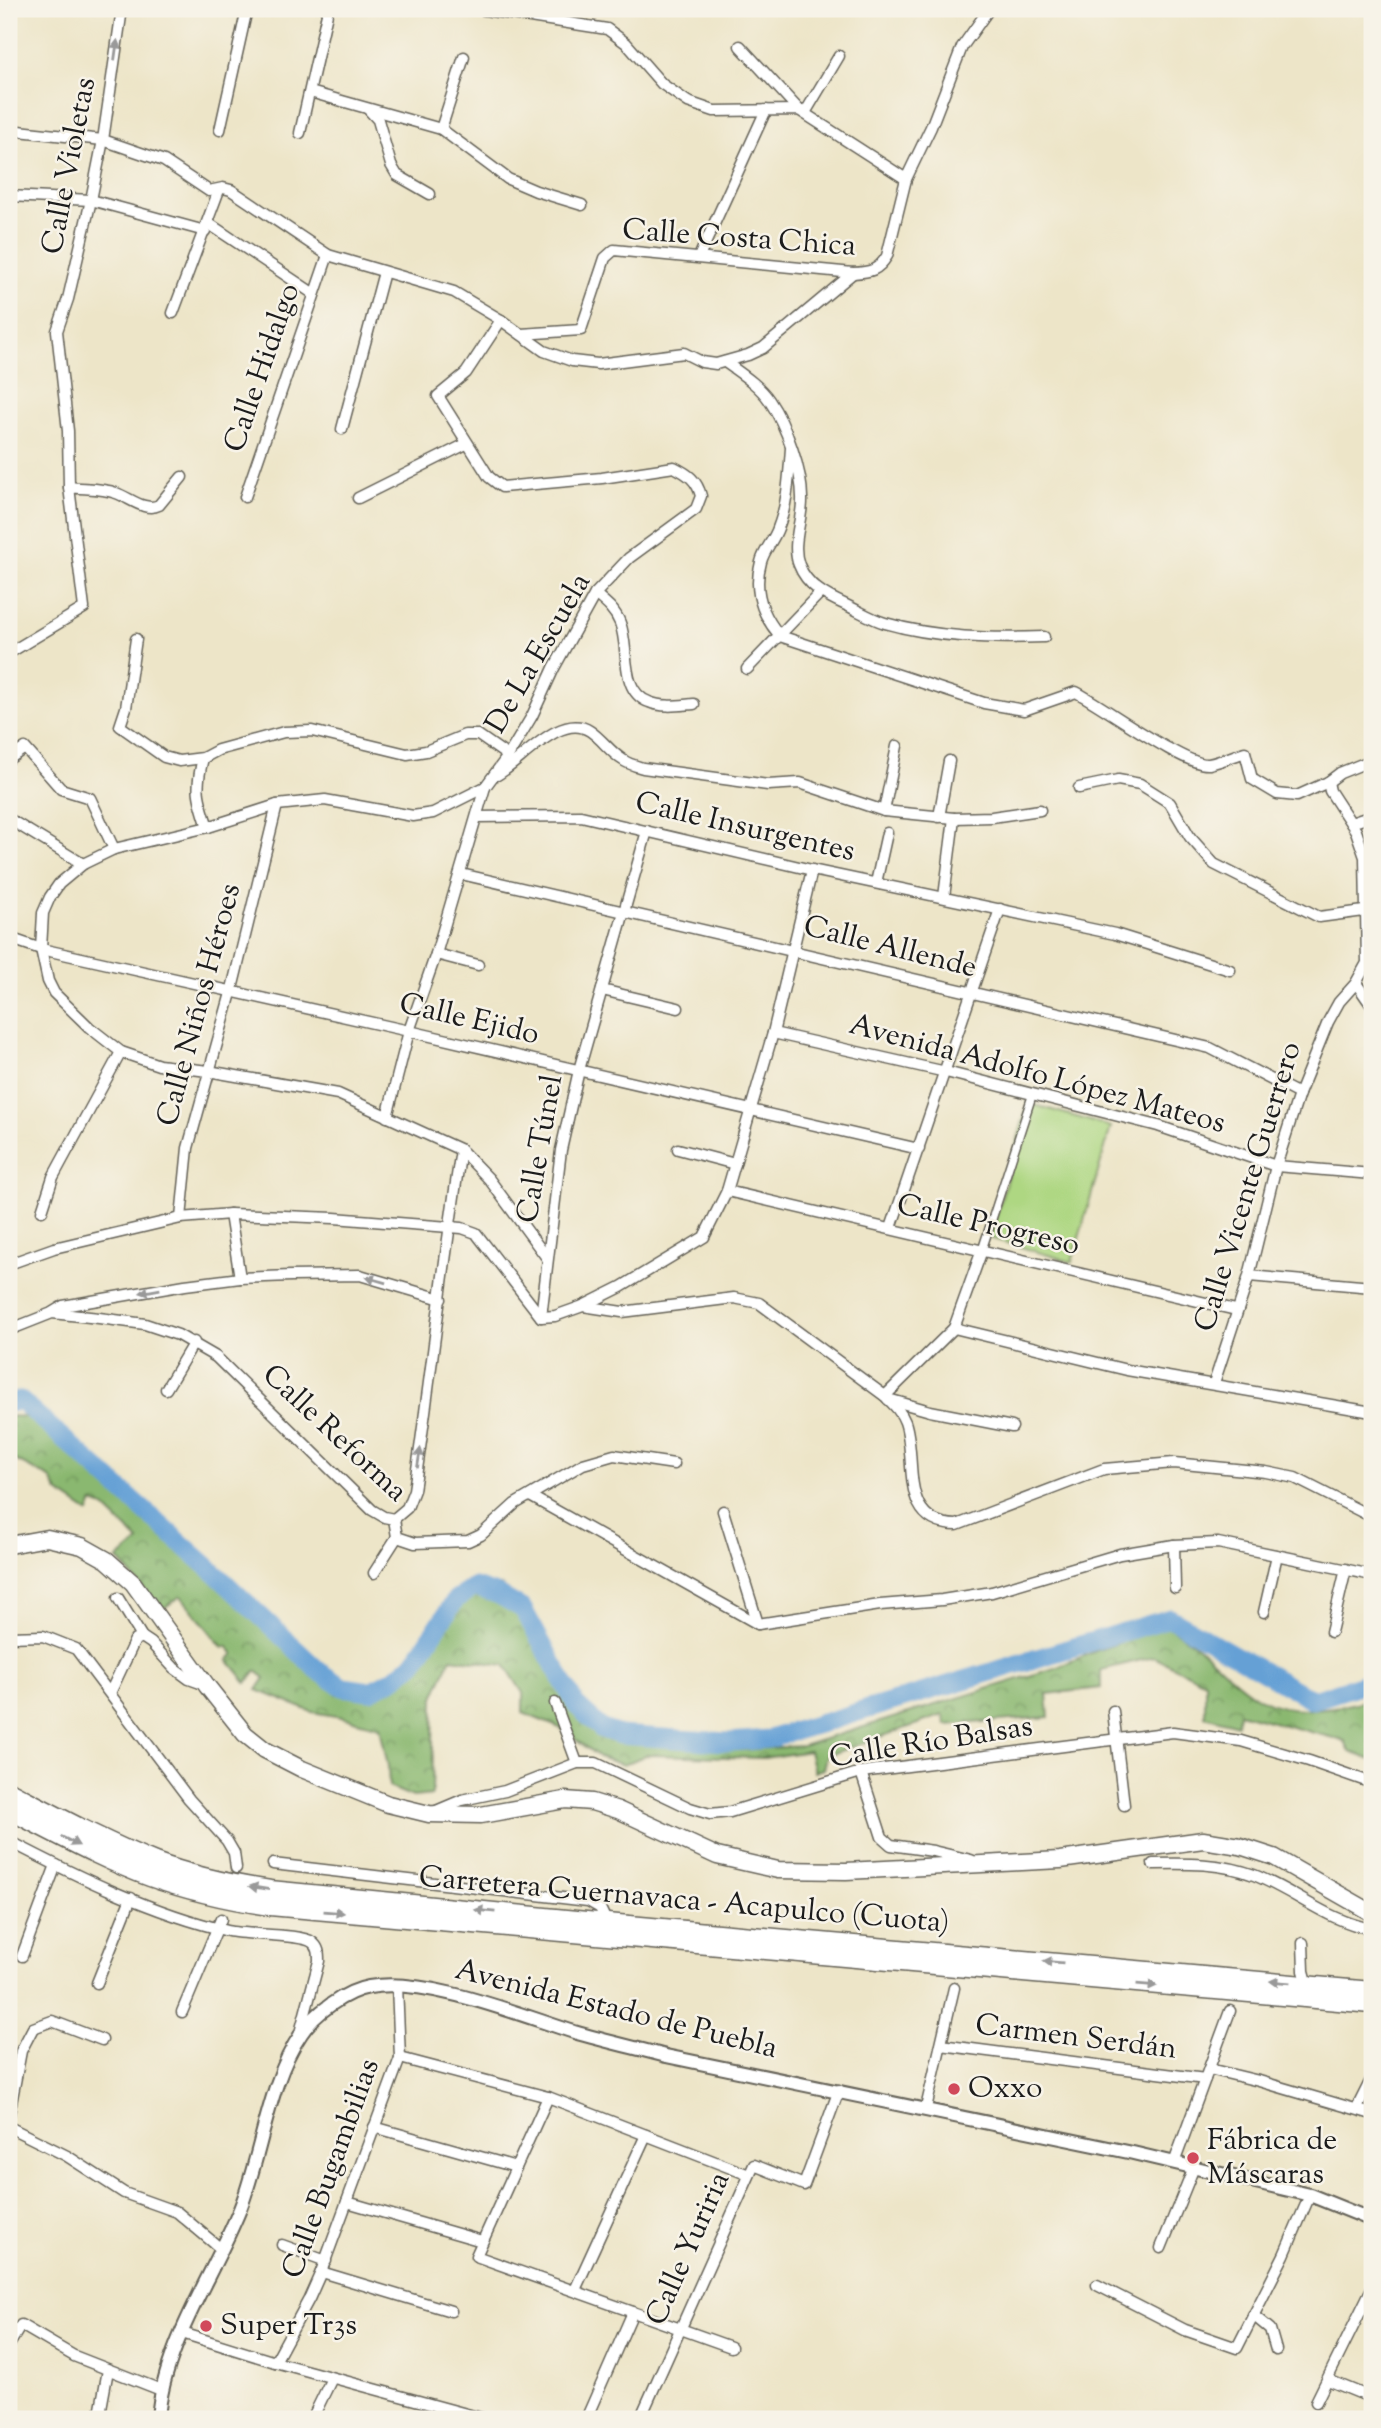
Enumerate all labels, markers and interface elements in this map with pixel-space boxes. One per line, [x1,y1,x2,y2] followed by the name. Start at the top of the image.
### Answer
[111,39,122,61] one-way arrow
[32,74,108,258] street label: Calle Violetas
[621,209,857,269] street label: Calle Costa Chica
[214,278,312,458] street label: Calle Hidalgo
[476,566,603,742] street label: De La Escuela
[631,782,859,874] street label: Calle Insurgentes
[147,879,253,1131] street label: Calle Niños Héroes
[799,906,981,990] street label: Calle Allende
[395,983,543,1057] street label: Calle Ejido
[844,1004,1230,1146] street label: Avenida Adolfo López Mateos
[1184,1037,1314,1337] street label: Calle Vicente Guerrero
[507,1072,575,1226] street label: Calle Túnel
[892,1184,1084,1268] street label: Calle Progreso
[365,1274,386,1284] one-way arrow
[139,1286,161,1297] one-way arrow
[252,1355,416,1513] street label: Calle Reforma
[414,1447,425,1469] one-way arrow
[826,1706,1036,1780] street label: Calle Río Balsas
[60,1835,80,1846] one-way arrow
[417,1856,951,1946] street label: Carretera Cuernavaca - Acapulco (Cuota)
[248,1883,270,1894] one-way arrow
[474,1906,496,1917] one-way arrow
[324,1907,346,1918] one-way arrow
[450,1949,782,2071] street label: Avenida Estado de Puebla
[1042,1956,1064,1967] one-way arrow
[1269,1976,1291,1987] one-way arrow
[1136,1980,1158,1991] one-way arrow
[973,2004,1179,2072] street label: Carmen Serdán
[272,2053,392,2285] street label: Calle Bugambilias
[968,2068,1042,2111] place label: Oxxo
[946,2081,962,2097] marker: Oxxo
[1207,2120,1337,2197] place label: Fábrica de Máscaras
[1185,2150,1201,2166] marker: Fábrica de Máscaras
[636,2165,742,2333] street label: Calle Yuriria
[220,2305,357,2348] place label: Super Tr3s
[198,2318,214,2334] marker: Super Tr3s

